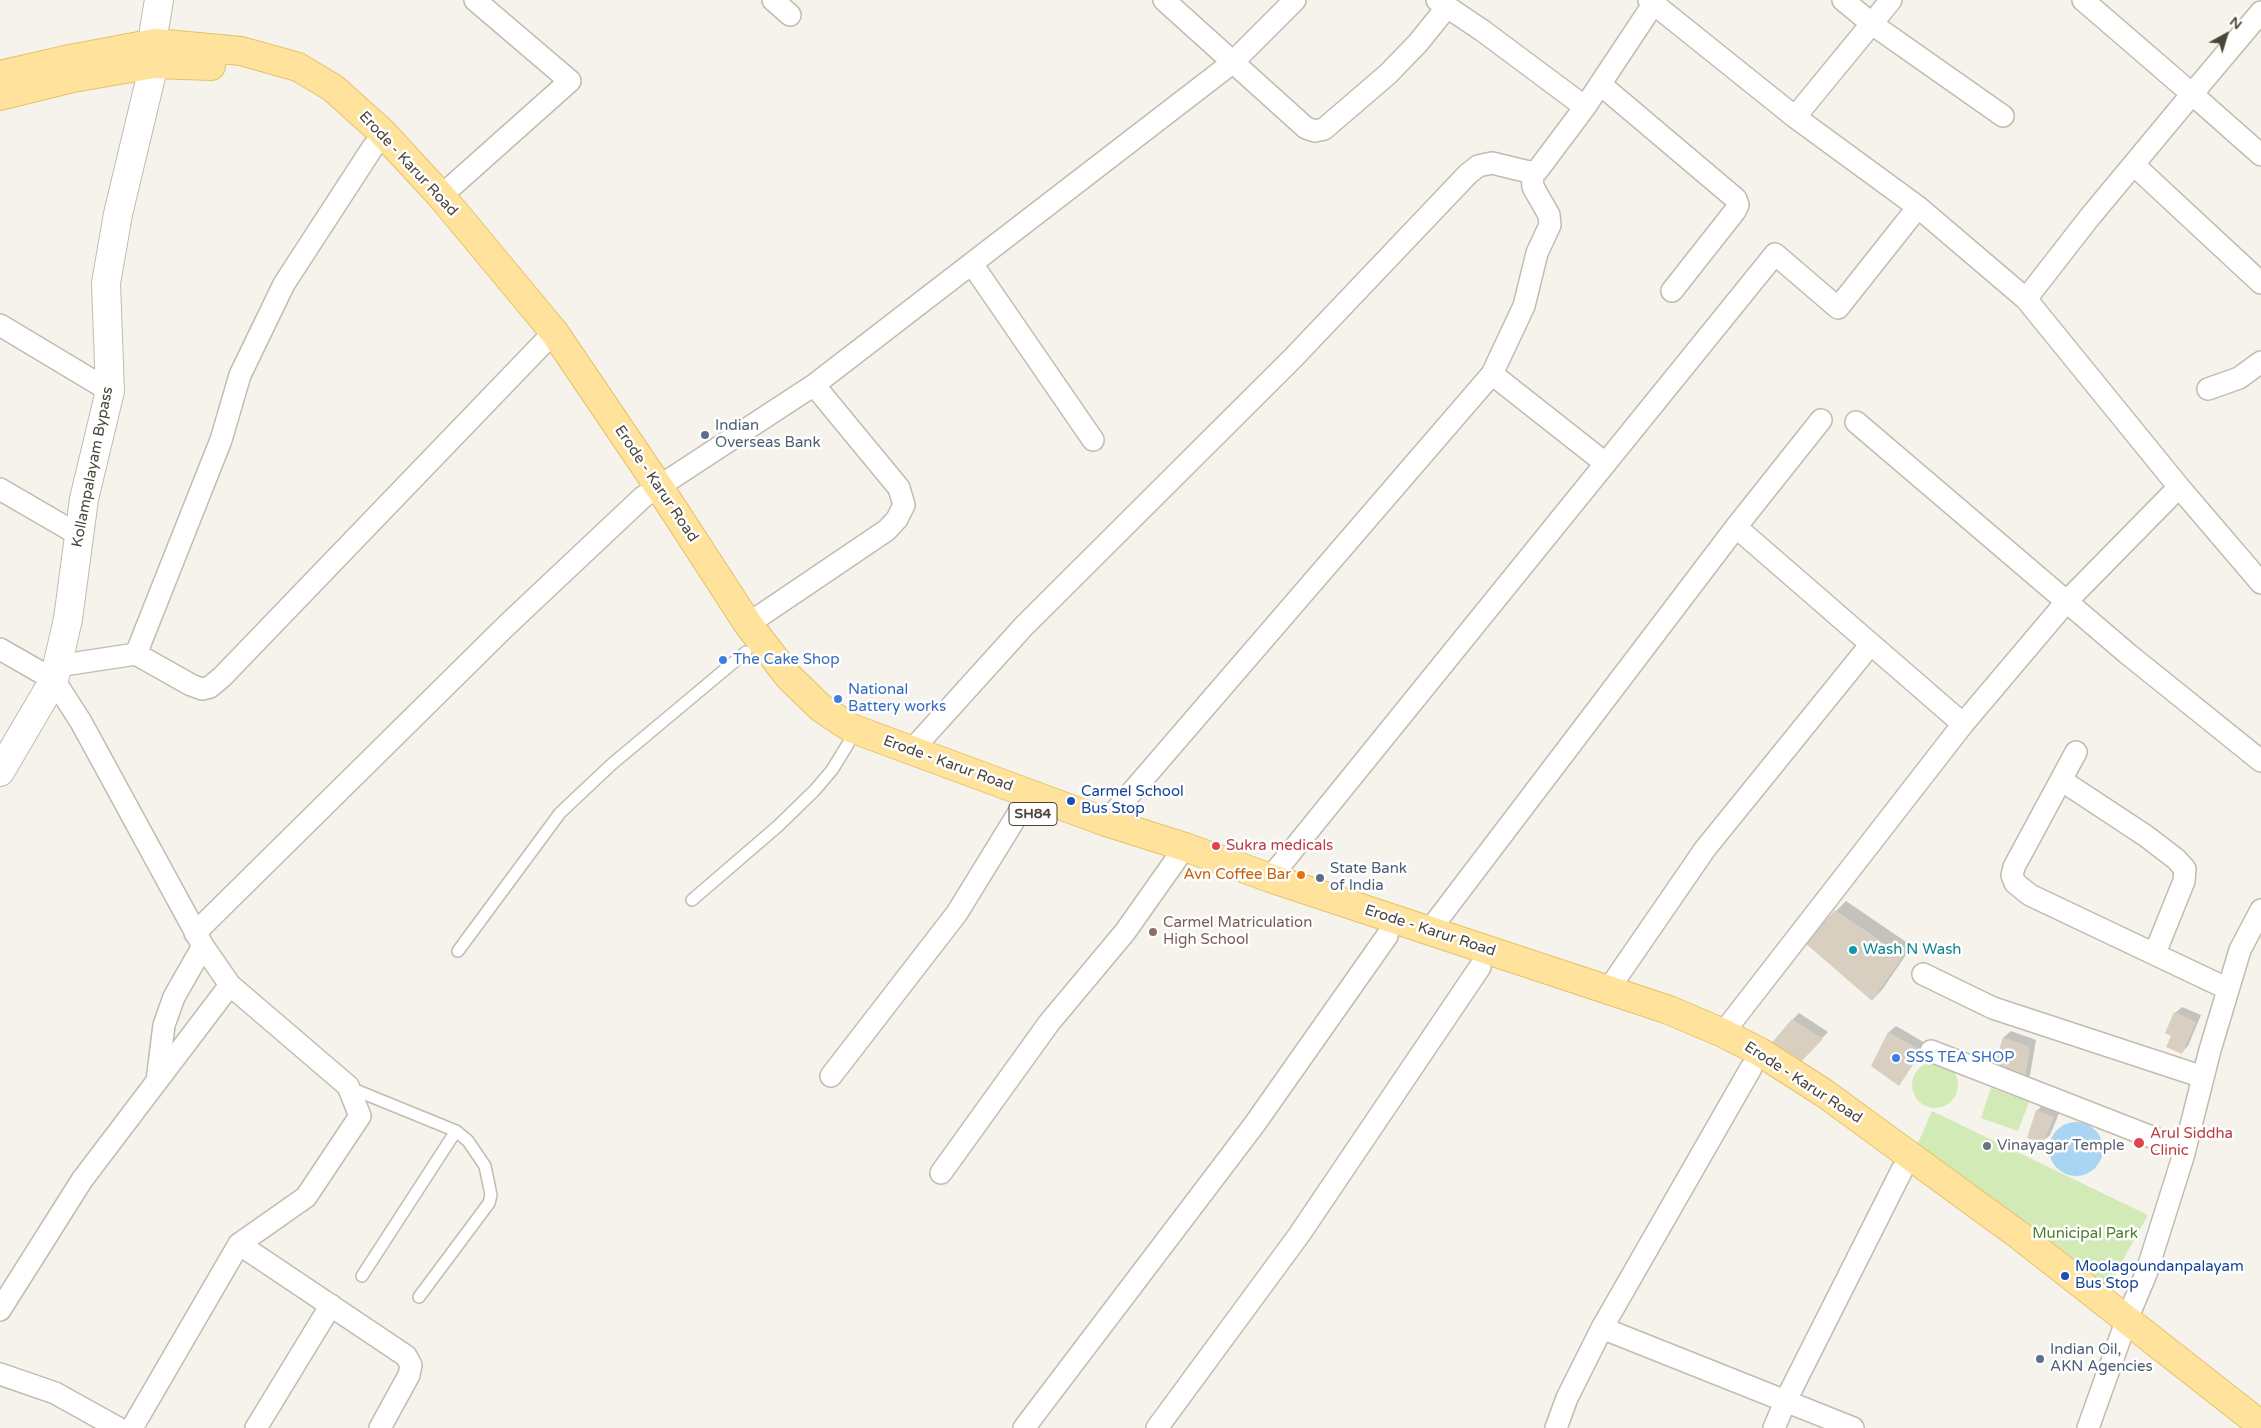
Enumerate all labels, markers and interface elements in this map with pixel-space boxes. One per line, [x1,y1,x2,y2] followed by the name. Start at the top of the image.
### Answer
[2201,10,2251,60] north arrow
[2226,13,2245,33] text: N
[355,108,461,220] street label: Erode - Karur Road
[69,385,117,549] street label: Kollampalayam Bypass
[715,417,821,452] place label: Indian Overseas Bank
[610,422,702,546] street label: Erode - Karur Road
[699,429,711,441] marker: Indian Overseas Bank
[733,651,840,669] place label: The Cake Shop
[717,654,729,666] marker: The Cake Shop
[848,681,946,716] place label: National Battery works
[832,693,844,705] marker: National Battery works
[881,732,1015,796] street label: Erode - Karur Road
[1081,783,1184,818] place label: Carmel School Bus Stop
[1065,795,1077,807] marker: Carmel School Bus Stop
[1009,802,1057,826] road number: SH84
[1226,837,1333,855] place label: Sukra medicals
[1210,840,1222,852] marker: Sukra medicals
[1330,860,1407,895] place label: State Bank of India
[1184,866,1291,884] place label: Avn Coffee Bar
[1295,869,1307,881] marker: Avn Coffee Bar
[1314,872,1326,884] marker: State Bank of India
[1362,901,1498,961] street label: Erode - Karur Road
[1163,914,1312,949] place label: Carmel Matriculation High School
[1147,926,1159,938] marker: Carmel Matriculation High School
[1863,941,1962,959] place label: Wash N Wash
[1847,944,1859,956] marker: Wash N Wash
[1741,1038,1865,1128] street label: Erode - Karur Road
[1906,1049,2014,1067] place label: SSS TEA SHOP
[1890,1052,1902,1064] marker: SSS TEA SHOP
[2150,1125,2233,1160] place label: Arul Siddha Clinic
[2132,1136,2146,1150] marker: Arul Siddha Clinic
[1997,1137,2124,1155] place label: Vinayagar Temple
[1981,1140,1993,1152] marker: Vinayagar Temple
[2032,1225,2138,1243] park label: Municipal Park
[2075,1258,2244,1293] place label: Moolagoundanpalayam Bus Stop
[2059,1270,2071,1282] marker: Moolagoundanpalayam Bus Stop
[2050,1341,2153,1376] place label: Indian Oil, AKN Agencies
[2034,1353,2046,1365] marker: Indian Oil, AKN Agencies

